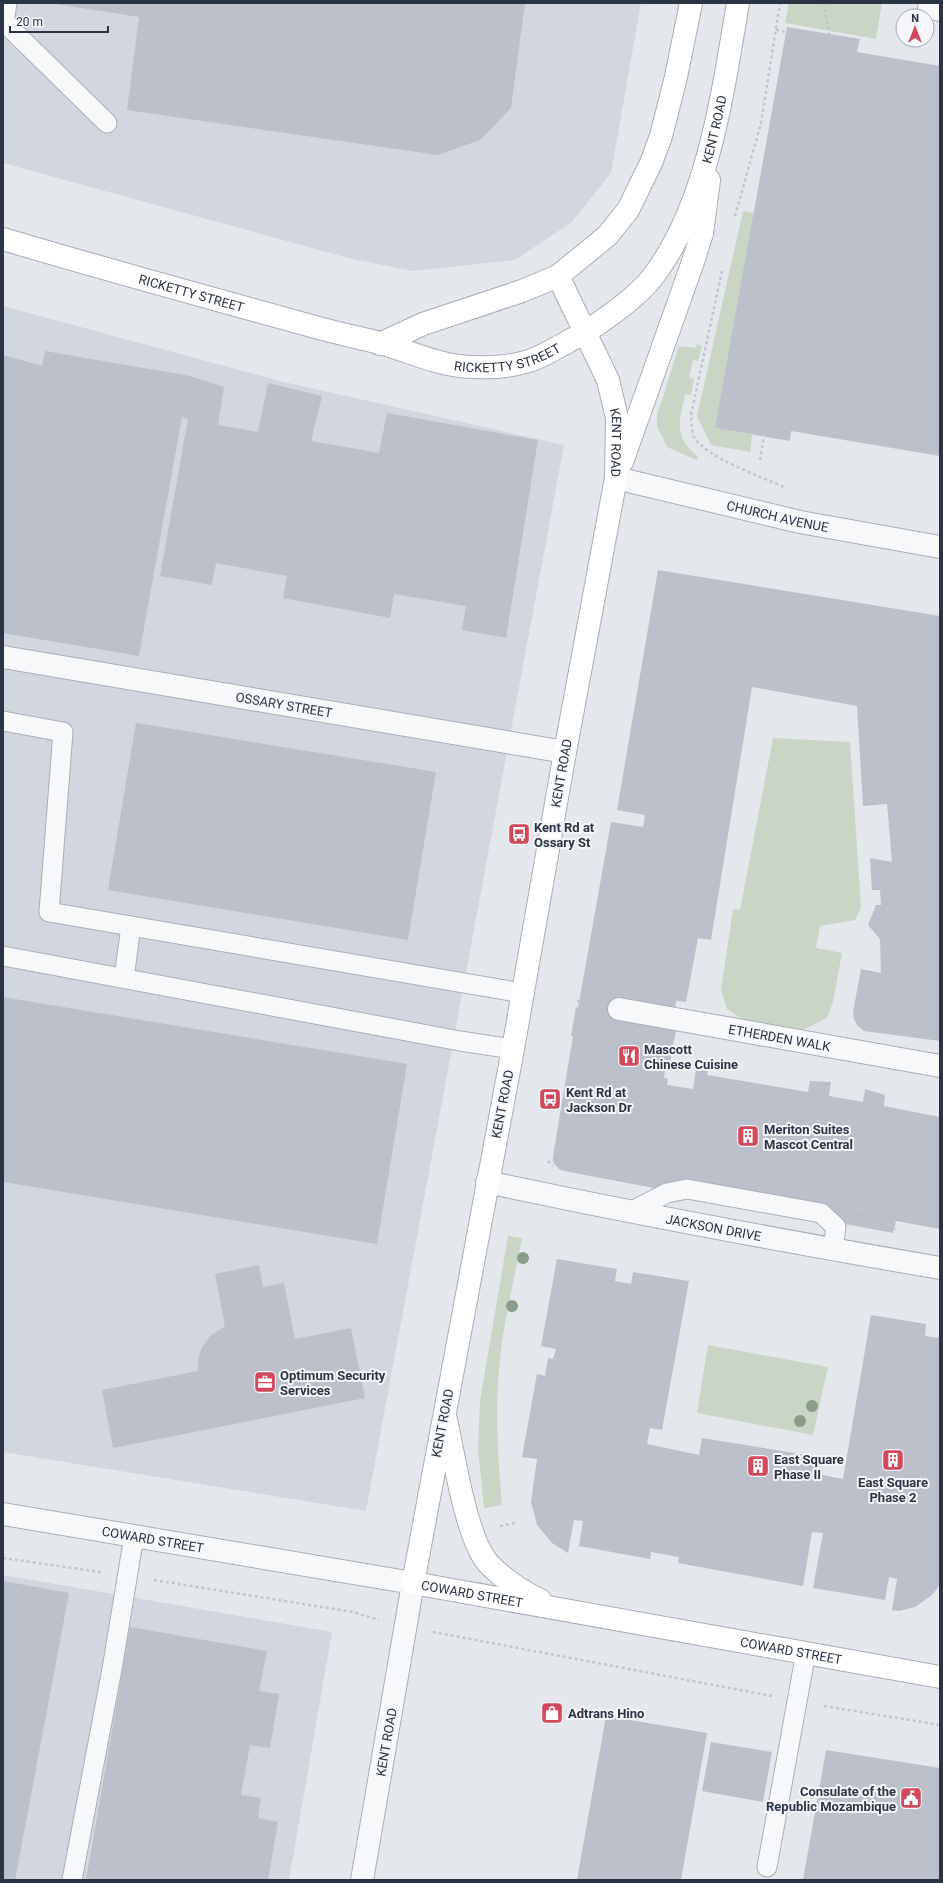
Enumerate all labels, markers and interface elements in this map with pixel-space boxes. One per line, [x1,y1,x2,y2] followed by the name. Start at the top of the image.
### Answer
[10,8,108,34] scale bar
[895,8,935,48] north arrow
[911,12,919,25] text: N
[16,15,43,29] text: 20 m
[699,94,730,165] street label: KENT ROAD
[137,272,246,315] street label: RICKETTY STREET
[453,340,563,375] street label: RICKETTY STREET
[607,407,624,477] street label: KENT ROAD
[725,498,830,535] street label: CHURCH AVENUE
[234,689,334,721] street label: OSSARY STREET
[548,738,575,808] street label: KENT ROAD
[534,820,595,850] place label: Kent Rd at Ossary St
[506,821,532,847] bus stop icon: Kent Rd at Ossary St
[727,1022,832,1055] street label: ETHERDEN WALK
[644,1042,738,1072] place label: Mascott Chinese Cuisine
[616,1043,642,1069] restaurant icon: Mascott Chinese Cuisine
[489,1069,516,1139] street label: KENT ROAD
[566,1085,632,1115] place label: Kent Rd at Jackson Dr
[537,1086,563,1112] bus stop icon: Kent Rd at Jackson Dr
[764,1122,853,1152] place label: Meriton Suites Mascot Central
[735,1123,761,1149] building icon: Meriton Suites Mascot Central
[664,1211,763,1244] street label: JACKSON DRIVE
[280,1368,386,1398] place label: Optimum Security Services
[252,1369,278,1395] office icon: Optimum Security Services
[429,1388,456,1458] street label: KENT ROAD
[880,1447,906,1473] building icon: East Square Phase 2
[774,1452,844,1482] place label: East Square Phase II
[745,1453,771,1479] building icon: East Square Phase II
[858,1475,928,1505] place label: East Square Phase 2
[101,1524,205,1556] street label: COWARD STREET
[420,1578,524,1611] street label: COWARD STREET
[739,1634,843,1667] street label: COWARD STREET
[539,1700,565,1726] shop icon: Adtrans Hino
[568,1706,644,1721] place label: Adtrans Hino
[373,1707,400,1777] street label: KENT ROAD
[766,1784,896,1814] place label: Consulate of the Republic Mozambique
[898,1785,924,1811] public building icon: Consulate of the Republic Mozambique

